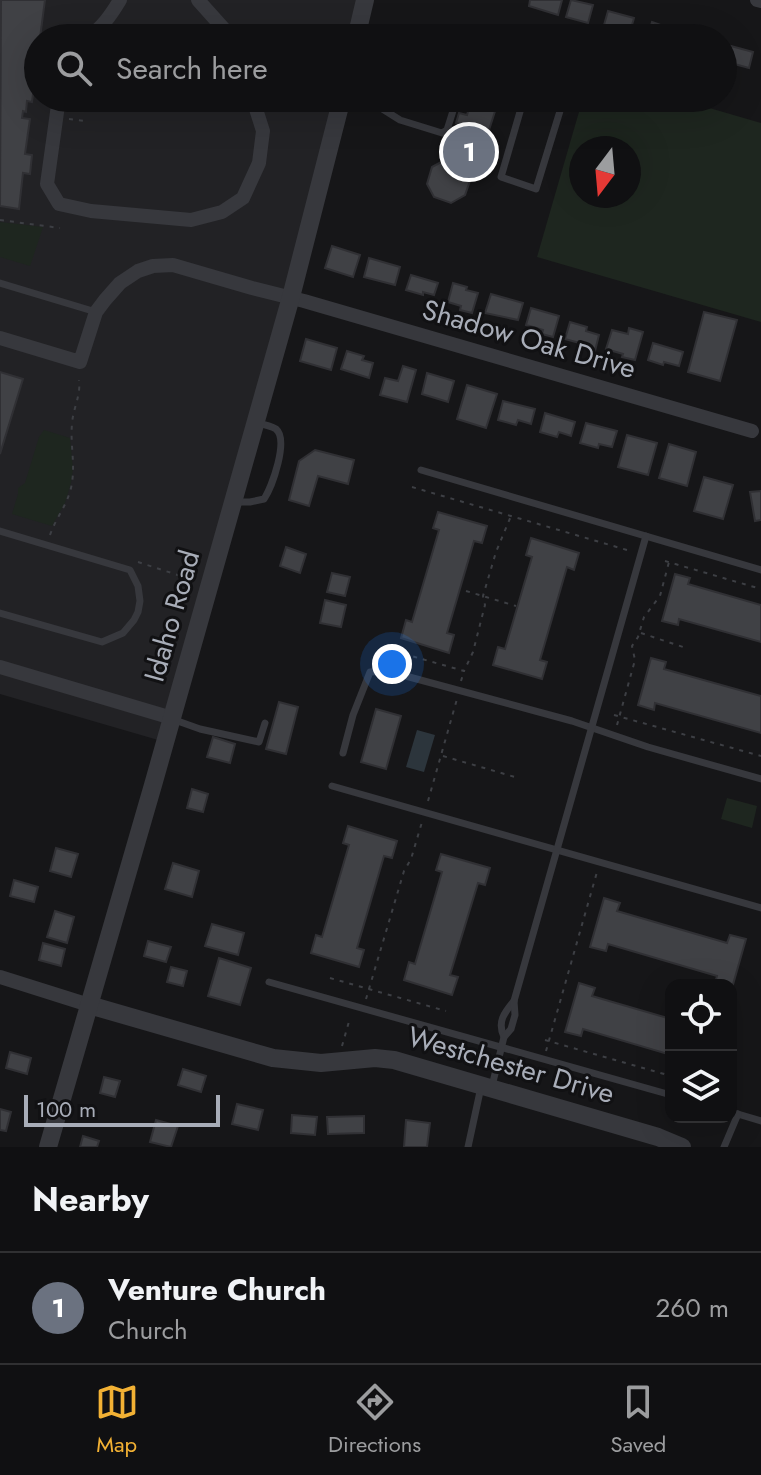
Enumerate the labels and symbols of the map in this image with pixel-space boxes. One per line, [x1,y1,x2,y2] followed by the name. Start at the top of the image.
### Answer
[443,122,495,182] pin: 1
[569,136,641,208] north arrow
[417,289,641,389] street label: Shadow Oak Drive
[134,545,210,687] street label: Idaho Road
[372,644,412,684] your location
[403,1016,619,1114] street label: Westchester Drive
[24,1091,220,1127] scale bar

